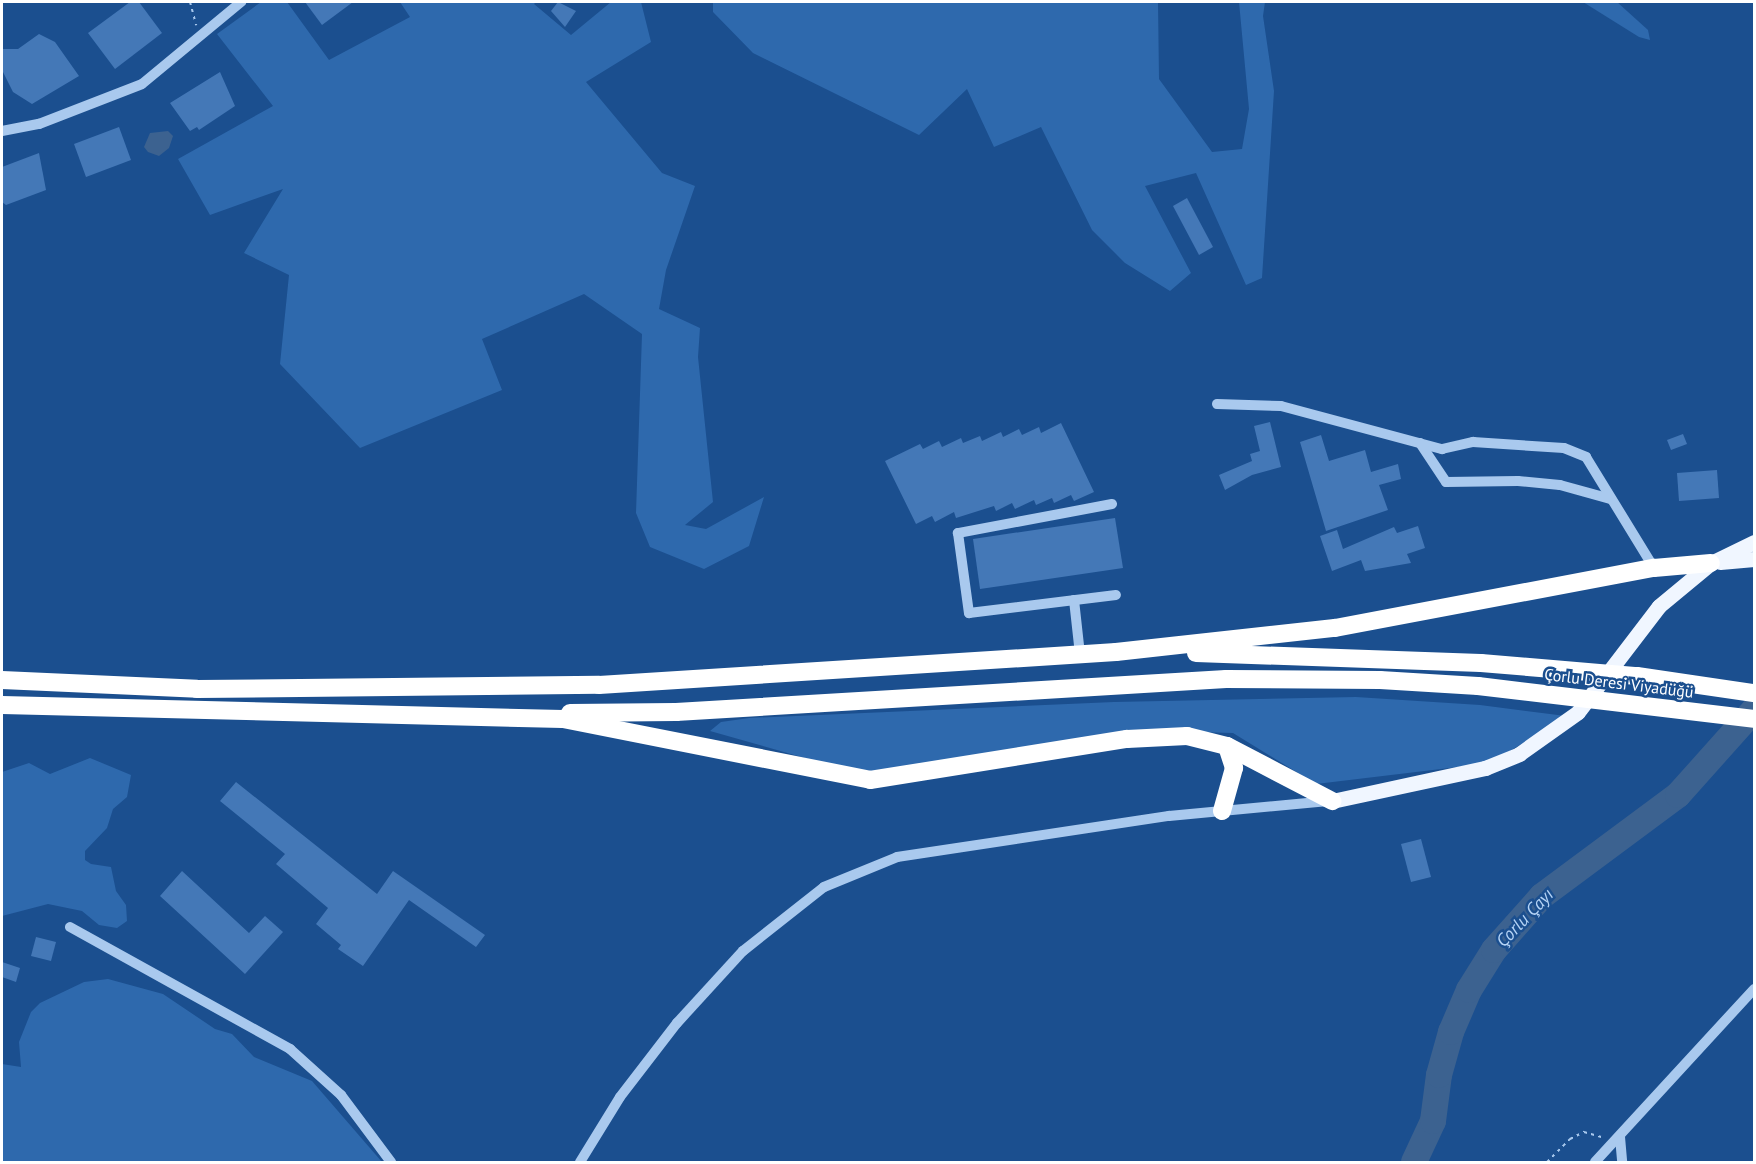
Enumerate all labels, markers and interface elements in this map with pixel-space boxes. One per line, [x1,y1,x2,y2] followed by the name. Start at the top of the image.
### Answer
[1543,664,1695,702] street label: Çorlu Deresi Viyadüğü
[1492,884,1558,952] water label: Çorlu Çayı

